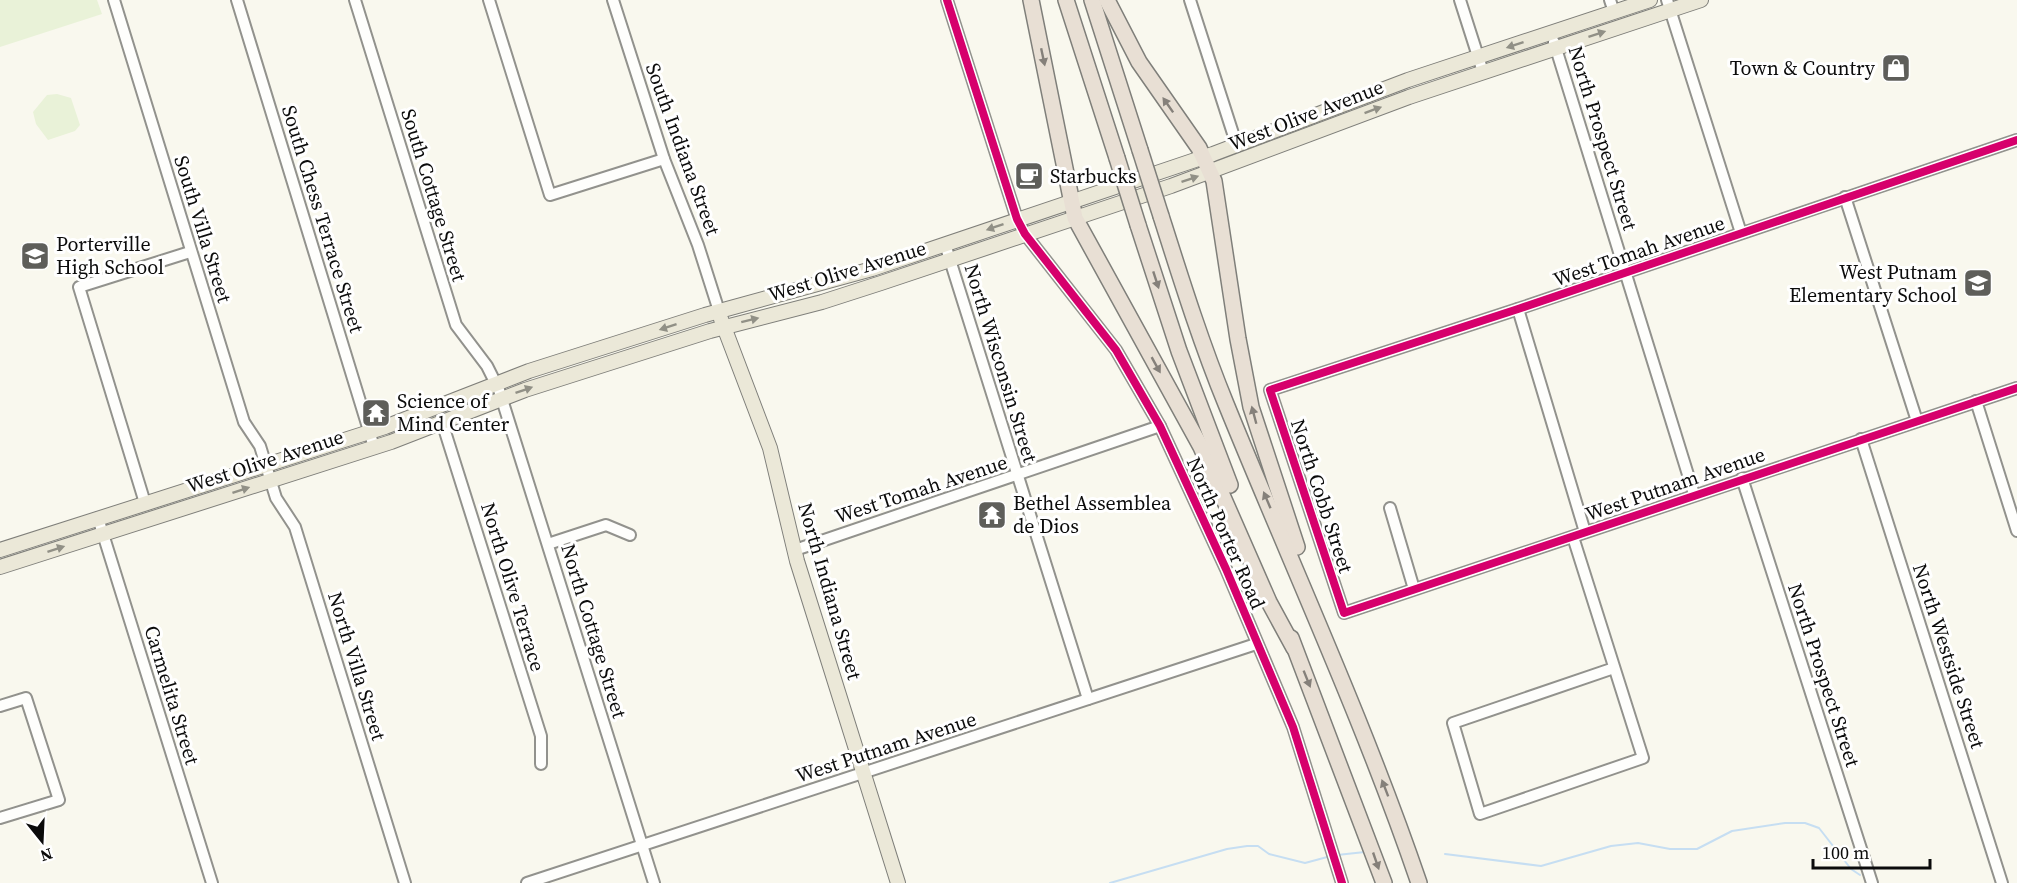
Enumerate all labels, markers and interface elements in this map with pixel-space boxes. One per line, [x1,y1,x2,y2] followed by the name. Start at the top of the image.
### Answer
[1588,29,1606,38] one-way arrow
[1506,41,1524,50] one-way arrow
[1562,42,1644,234] street label: North Prospect Street
[1039,48,1048,67] one-way arrow
[1880,52,1912,84] shop icon: Town & Country
[1730,54,1876,82] place label: Town & Country
[639,59,727,240] street label: South Indiana Street
[1225,73,1387,157] street label: West Olive Avenue
[1162,98,1174,114] one-way arrow
[275,102,371,337] street label: South Chess Terrace Street
[394,105,474,285] street label: South Cottage Street
[1364,105,1382,115] one-way arrow
[167,152,239,306] street label: South Villa Street
[1013,160,1045,192] cafe icon: Starbucks
[1050,162,1137,190] place label: Starbucks
[1181,174,1199,184] one-way arrow
[1550,209,1728,293] street label: West Tomah Avenue
[986,223,1004,233] one-way arrow
[56,230,164,281] place label: Porterville High School
[765,234,929,308] street label: West Olive Avenue
[19,240,51,272] school or university icon: Porterville High School
[1789,258,1957,309] place label: West Putnam Elementary School
[957,260,1045,466] street label: North Wisconsin Street
[1962,267,1994,299] school or university icon: West Putnam Elementary School
[1152,271,1161,289] one-way arrow
[741,314,760,324] one-way arrow
[659,323,677,332] one-way arrow
[1151,357,1161,374] one-way arrow
[515,385,533,394] one-way arrow
[397,387,510,438] place label: Science of Mind Center
[360,397,392,429] temple icon: Science of Mind Center
[1248,406,1258,424] one-way arrow
[1284,416,1360,577] street label: North Cobb Street
[183,422,347,500] street label: West Olive Avenue
[1581,440,1769,528] street label: West Putnam Avenue
[831,448,1011,530] street label: West Tomah Avenue
[1180,452,1272,614] street label: North Porter Road
[232,484,250,494] one-way arrow
[1013,489,1172,540] place label: Bethel Assemblea de Dios
[1262,491,1271,508] one-way arrow
[474,499,552,675] street label: North Olive Terrace
[791,499,869,683] street label: North Indiana Street
[976,499,1008,531] temple icon: Bethel Assemblea de Dios
[554,540,634,722] street label: North Cottage Street
[47,544,65,553] one-way arrow
[1906,560,1992,752] street label: North Westside Street
[1781,580,1867,771] street label: North Prospect Street
[321,588,393,744] street label: North Villa Street
[138,622,207,768] street label: Carmelita Street
[1302,670,1312,688] one-way arrow
[792,705,980,789] street label: West Putnam Avenue
[1379,779,1389,797] one-way arrow
[12,811,72,871] north arrow
[1813,832,1930,870] scale bar
[1822,840,1869,865] text: 100 m
[37,843,56,868] text: N
[1372,852,1382,870] one-way arrow

